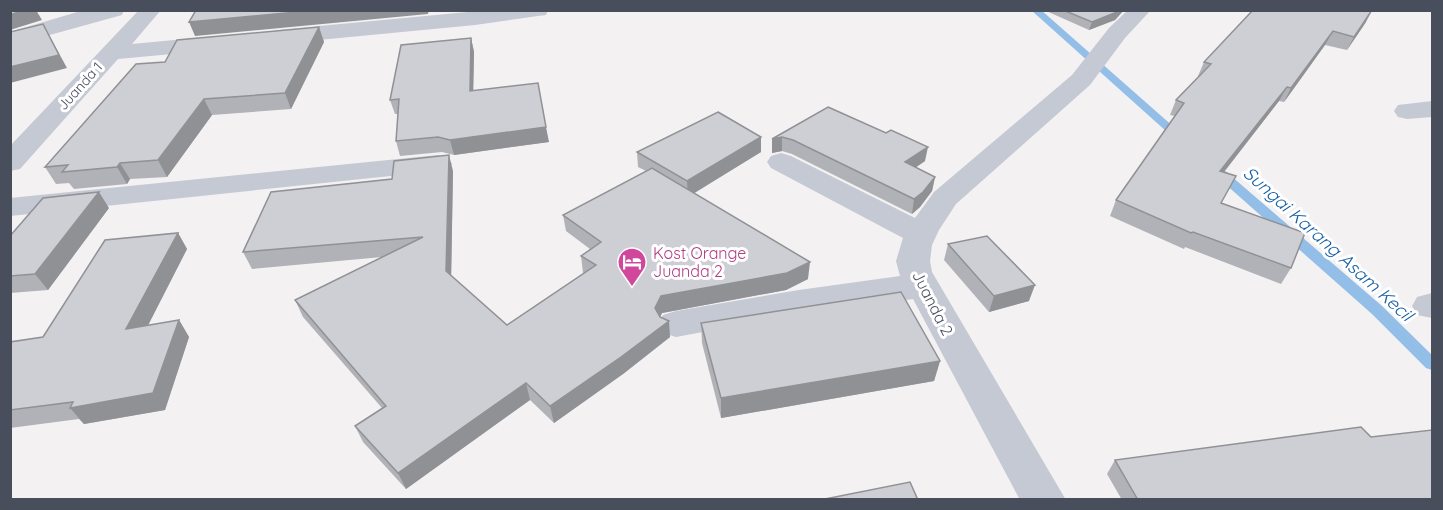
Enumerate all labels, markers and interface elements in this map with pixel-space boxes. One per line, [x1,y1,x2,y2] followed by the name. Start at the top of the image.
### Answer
[54,58,106,114] street label: Juanda 1
[1239,161,1419,327] water label: Sungai Karang Asam Kecil
[653,243,746,281] place label: Kost Orange Juanda 2
[616,246,648,288] hotel icon: Kost Orange Juanda 2
[908,267,958,339] street label: Juanda 2

